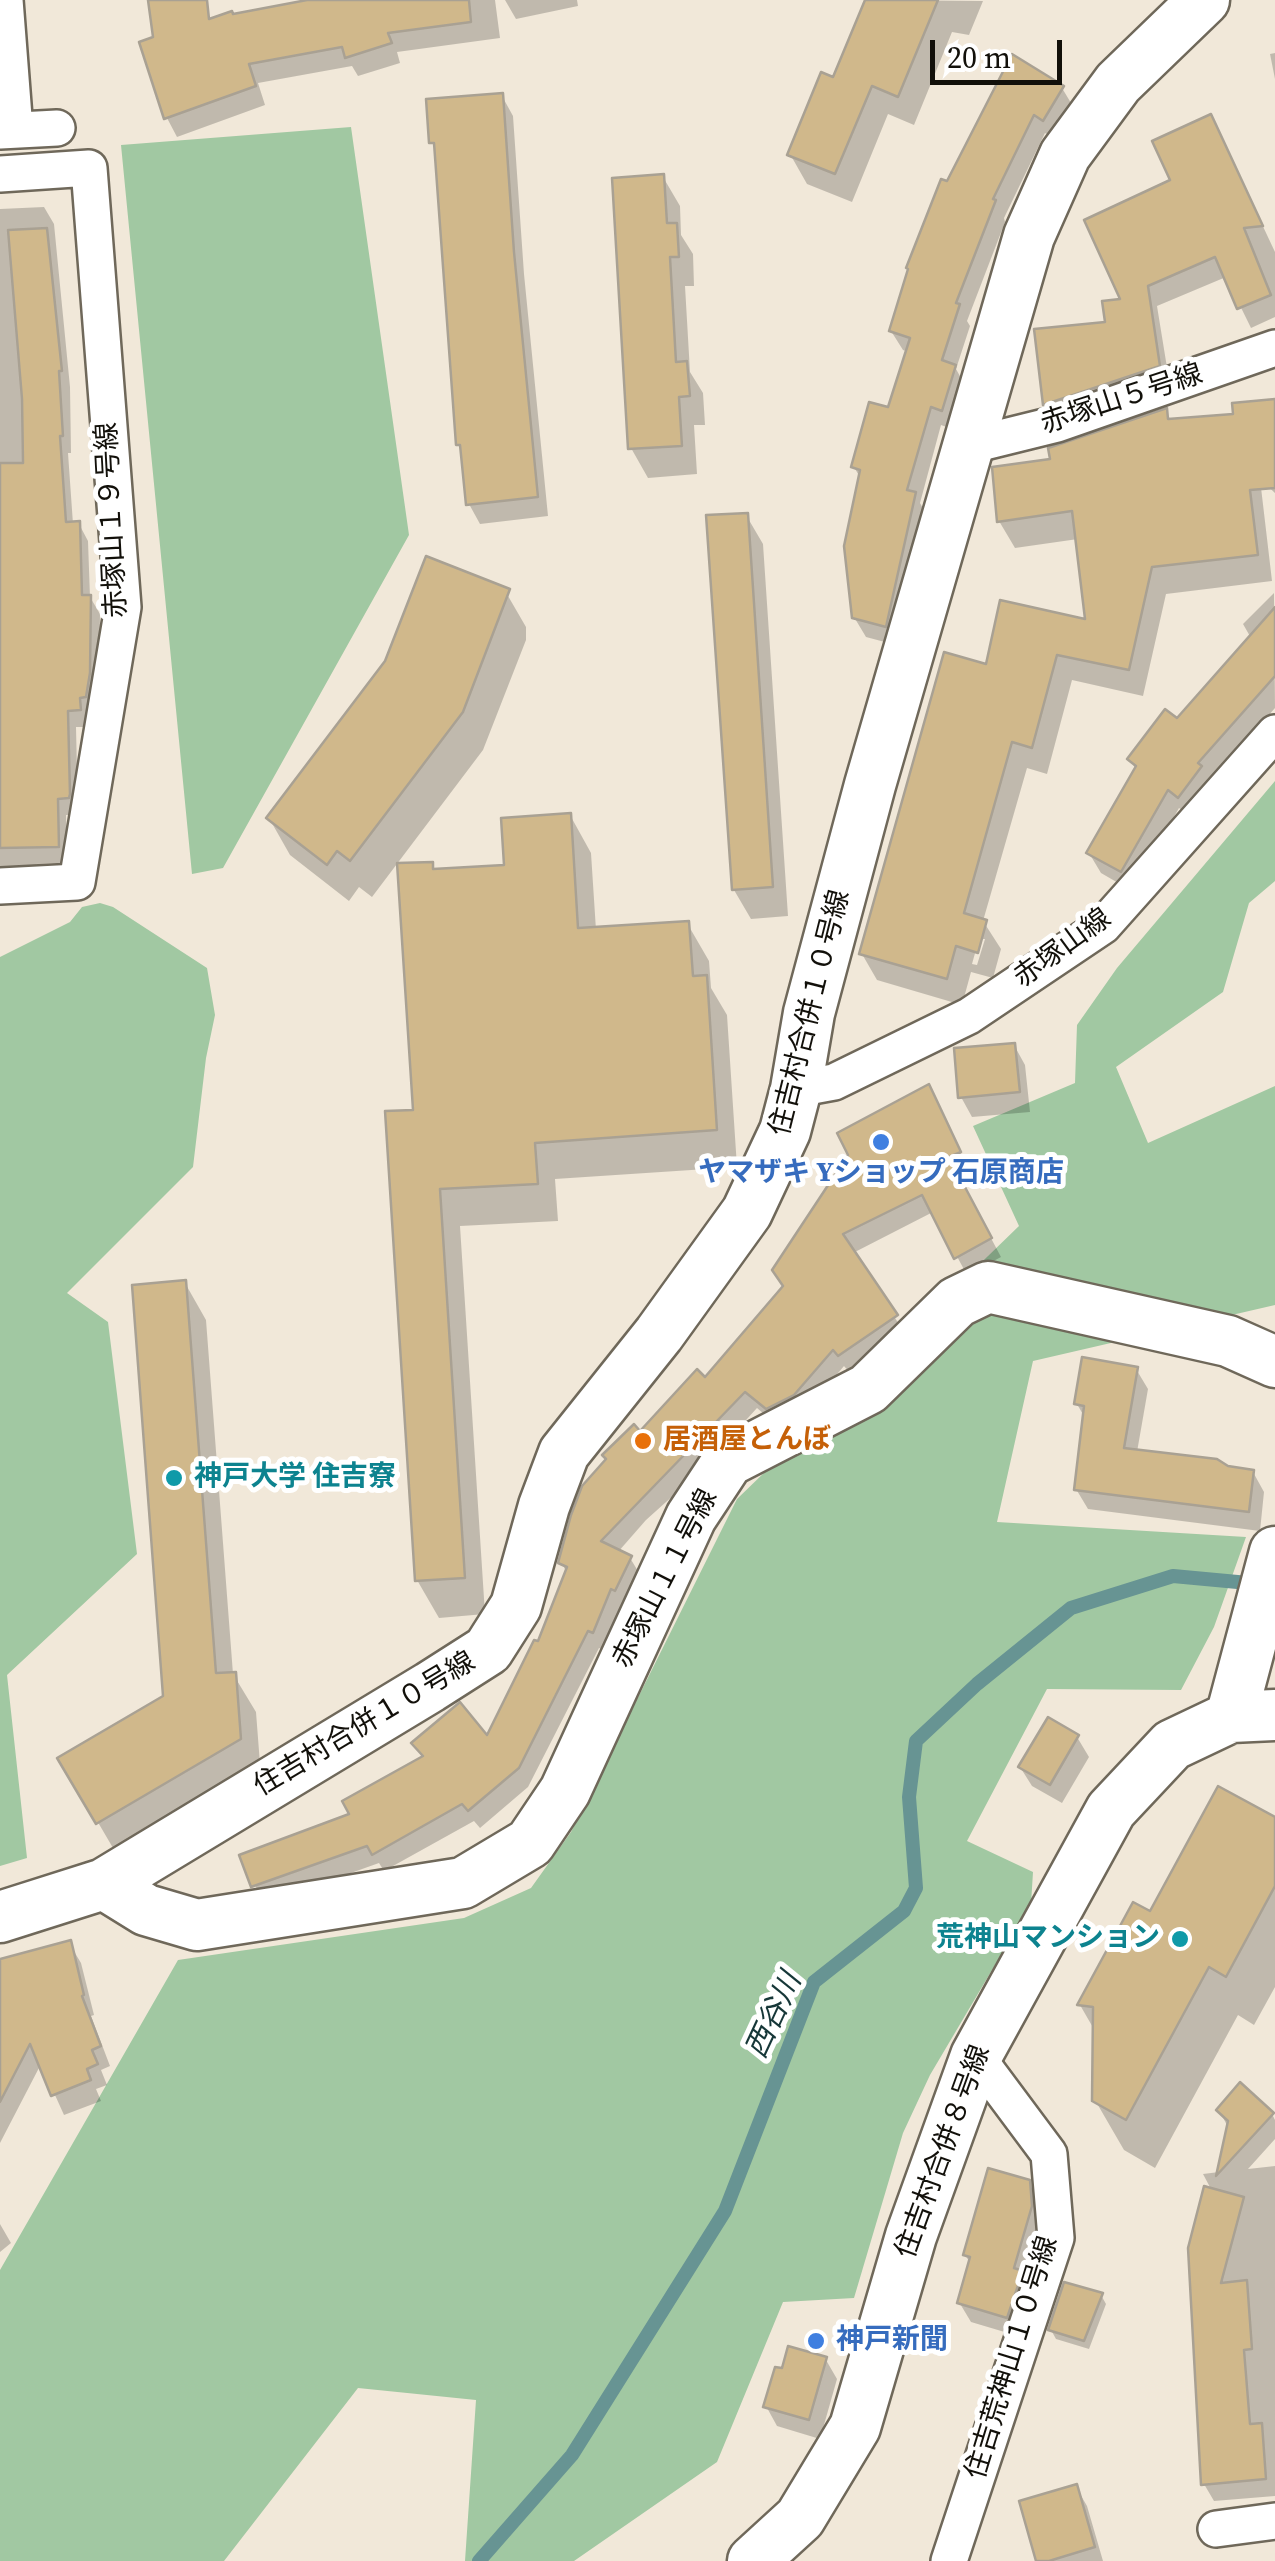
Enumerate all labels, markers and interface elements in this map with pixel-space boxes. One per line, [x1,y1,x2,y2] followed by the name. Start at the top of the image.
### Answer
[935,20,1068,82] scale bar
[947,37,1011,78] text: 20 m
[1037,358,1207,442] street label: 赤塚山５号線
[91,421,135,619] street label: 赤塚山１９号線
[764,887,858,1139] street label: 住吉村合併１０号線
[1008,902,1118,996] street label: 赤塚山線
[870,1131,892,1153] marker: ヤマザキ Yショップ 石原商店
[698,1157,1064,1191] place label: ヤマザキ Yショップ 石原商店
[663,1424,831,1458] place label: 居酒屋とんぼ
[632,1430,654,1452] marker: 居酒屋とんぼ
[194,1461,396,1495] place label: 神戸大学 住吉寮
[163,1467,185,1489] marker: 神戸大学 住吉寮
[607,1484,725,1674] street label: 赤塚山１１号線
[248,1646,482,1804] street label: 住吉村合併１０号線
[936,1922,1160,1956] place label: 荒神山マンション
[1169,1928,1191,1950] marker: 荒神山マンション
[740,1968,810,2064] water label: 西谷川
[890,2041,998,2263] street label: 住吉村合併８号線
[960,2233,1066,2483] street label: 住吉荒神山１０号線
[836,2324,948,2358] place label: 神戸新聞
[805,2330,827,2352] marker: 神戸新聞

